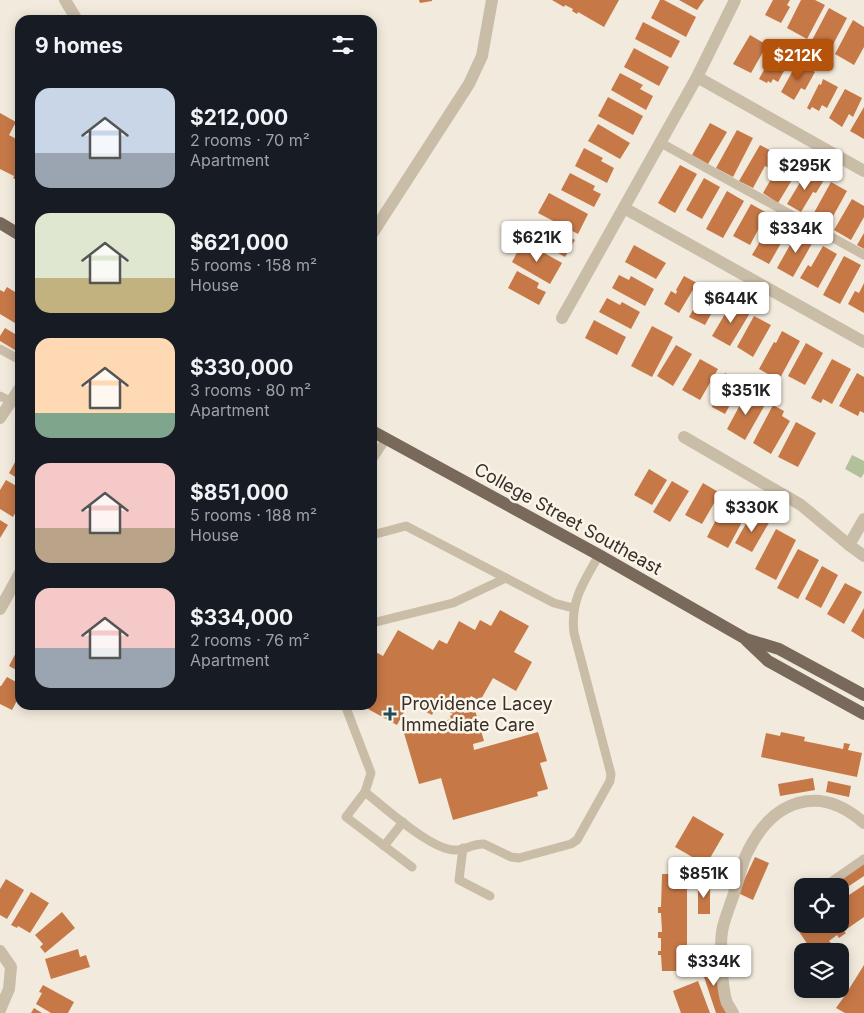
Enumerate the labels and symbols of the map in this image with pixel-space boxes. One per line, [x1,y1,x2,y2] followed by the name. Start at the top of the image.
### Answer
[763,38,833,81] pin: $212K
[770,148,840,191] pin: $295K
[761,212,831,254] pin: $334K
[502,220,572,263] pin: $621K
[696,282,766,324] pin: $644K
[711,374,781,416] pin: $351K
[471,458,666,579] street label: College Street Southeast
[717,490,787,533] pin: $330K
[401,693,553,735] place label: Providence Lacey Immediate Care
[383,707,397,721] marker: Providence Lacey Immediate Care
[669,856,739,899] pin: $851K
[679,944,749,987] pin: $334K

